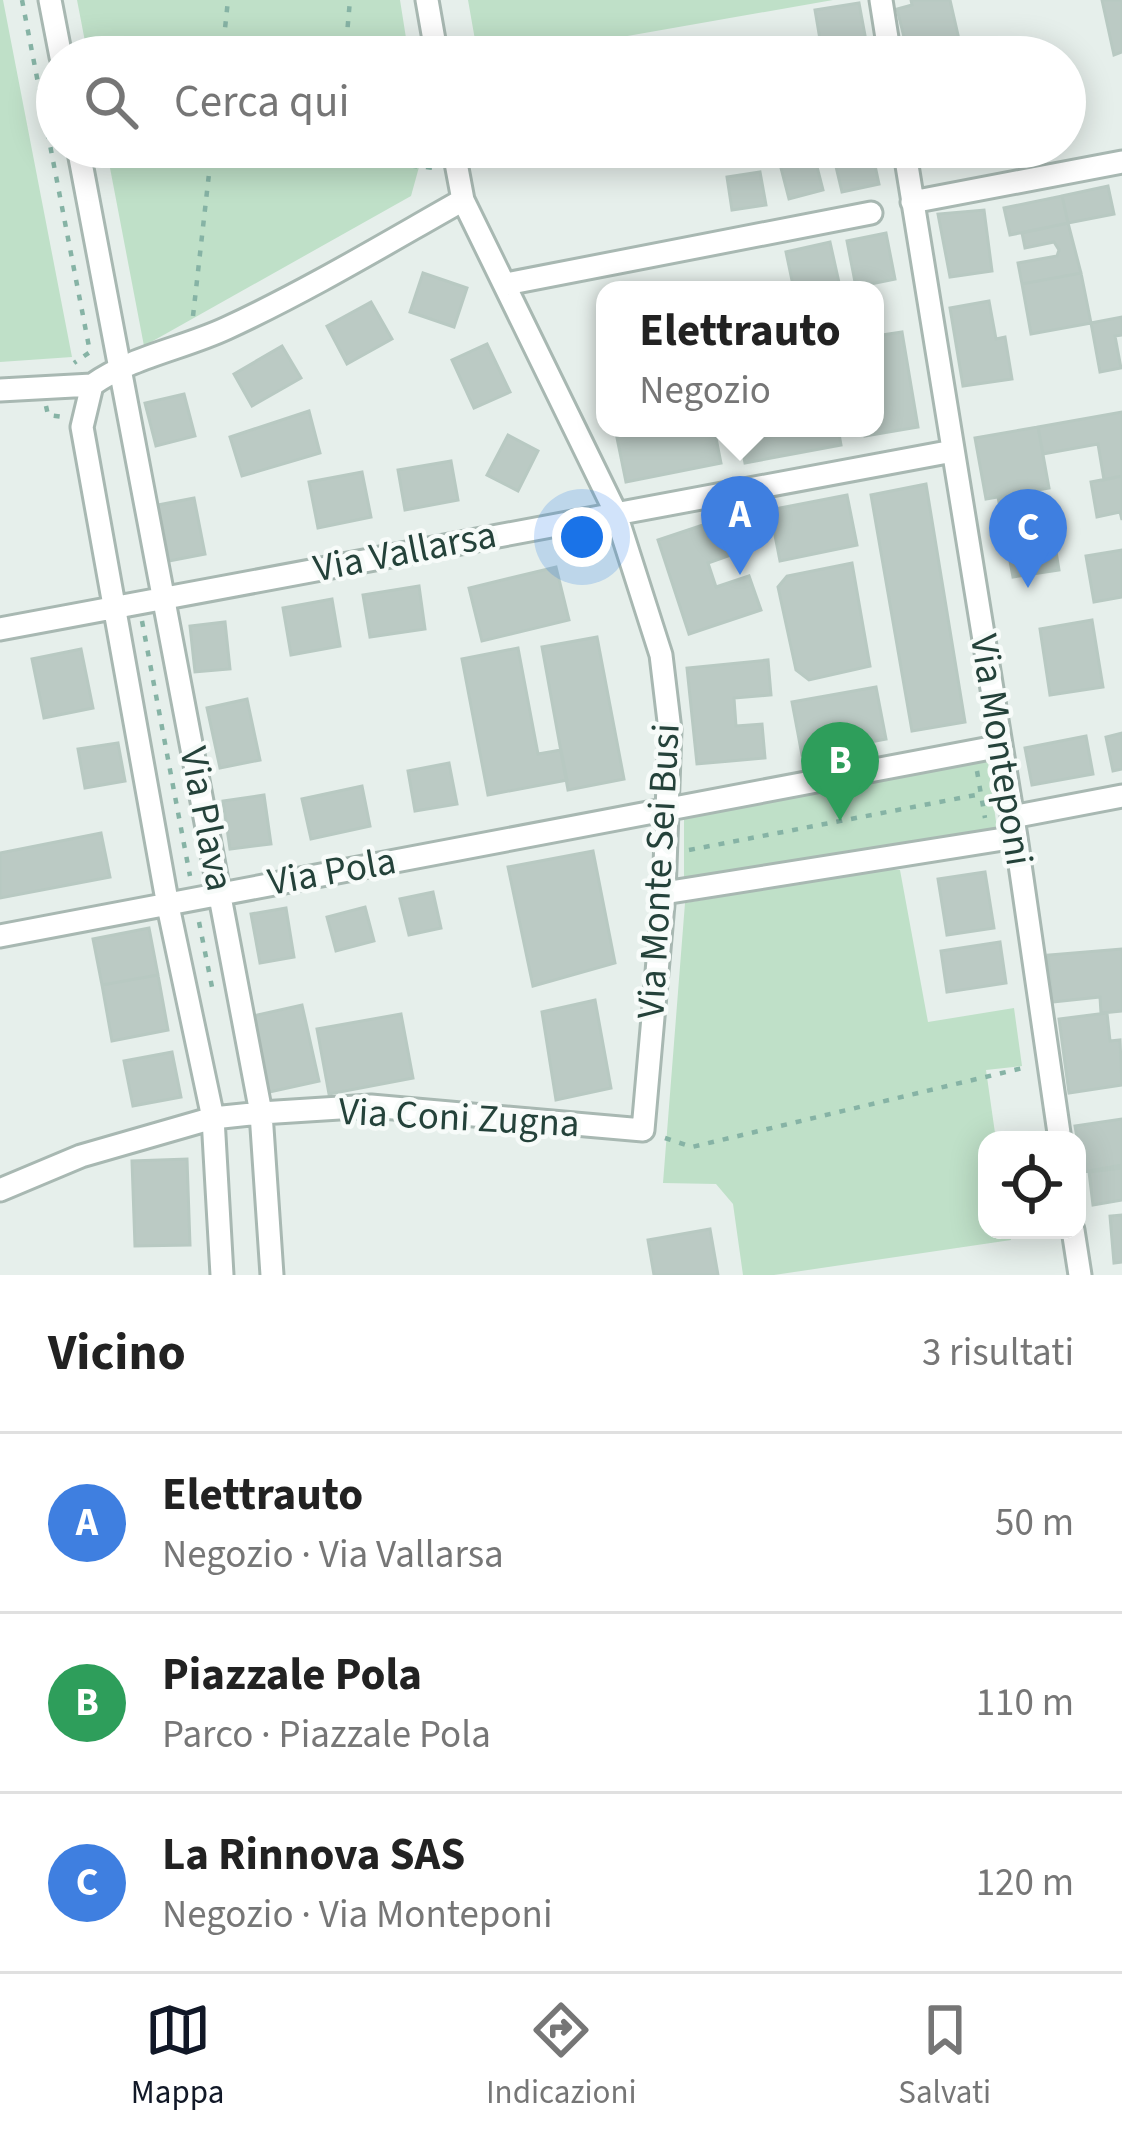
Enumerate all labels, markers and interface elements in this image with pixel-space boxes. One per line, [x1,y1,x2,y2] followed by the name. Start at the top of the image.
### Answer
[36,36,1086,168] search box
[78,69,144,135] icon: search
[174,70,349,134] text: Cerca qui
[596,281,884,437] popup
[639,299,841,363] text: Elettrauto
[639,363,771,419] text: Negozio
[701,476,779,575] pin: A
[989,489,1067,588] pin: C
[309,507,501,597] street label: Via Vallarsa
[552,507,612,567] your location
[955,630,1047,870] street label: Via Monteponi
[623,722,695,1020] street label: Via Monte Sei Busi
[801,722,879,821] pin: B
[165,742,247,896] street label: Via Plava
[264,833,400,911] street label: Via Pola
[337,1084,581,1152] street label: Via Coni Zugna
[978,1131,1086,1239] map controls
[978,1131,1086,1239] button: locate
[48,1317,186,1389] text: Vicino
[922,1325,1074,1381] text: 3 risultati
[162,1463,363,1527] text: Elettrauto
[76,1495,98,1551] text: A
[995,1495,1074,1551] text: 50 m
[162,1527,504,1583] text: Negozio · Via Vallarsa
[162,1643,422,1707] text: Piazzale Pola
[75,1675,99,1731] text: B
[976,1675,1074,1731] text: 110 m
[162,1707,491,1763] text: Parco · Piazzale Pola
[162,1823,465,1887] text: La Rinnova SAS
[76,1855,98,1911] text: C
[976,1855,1074,1911] text: 120 m
[162,1887,553,1943] text: Negozio · Via Monteponi
[131,1997,224,2116] tab: Mappa
[486,1997,637,2116] tab: Indicazioni
[898,1997,991,2116] tab: Salvati

